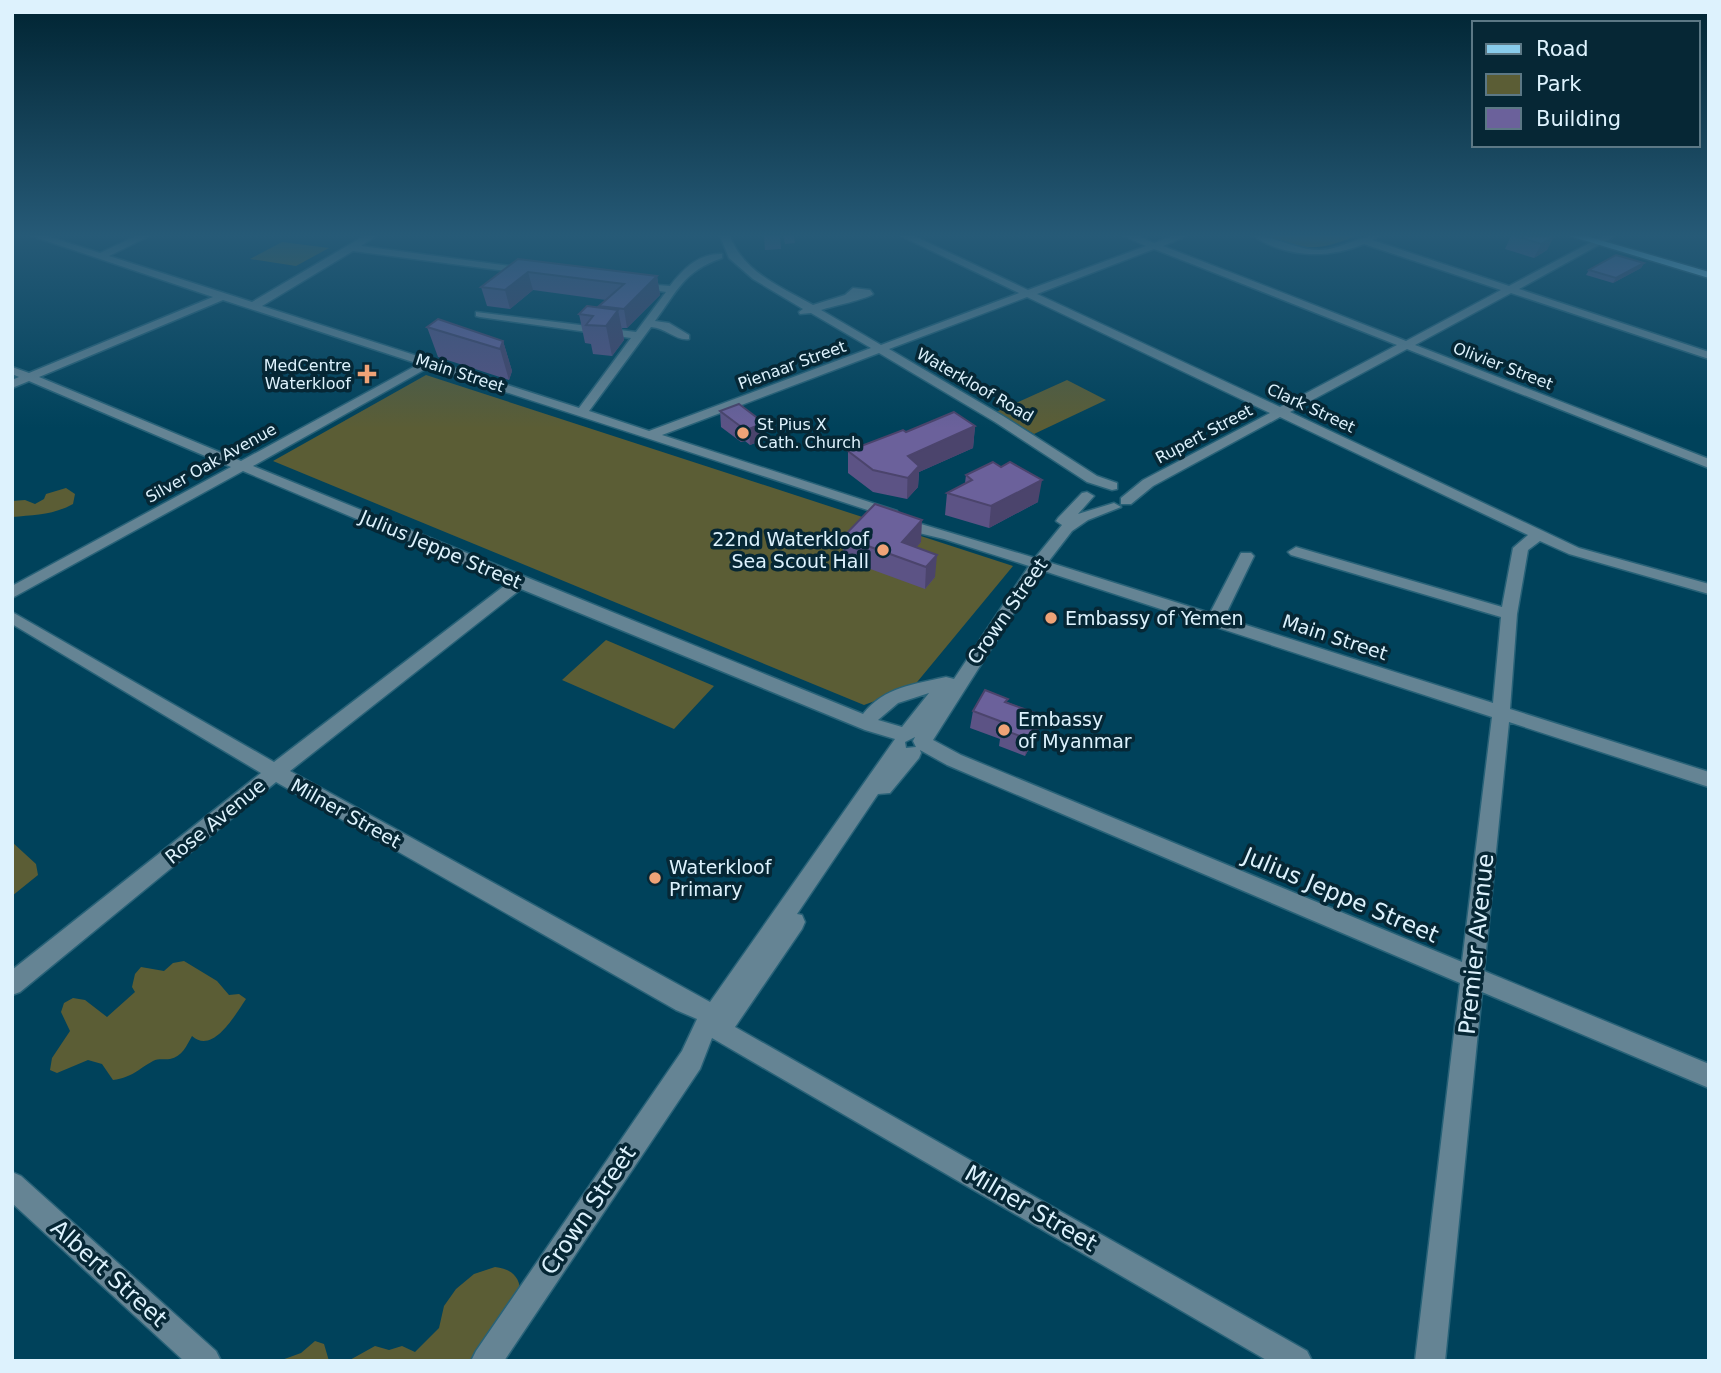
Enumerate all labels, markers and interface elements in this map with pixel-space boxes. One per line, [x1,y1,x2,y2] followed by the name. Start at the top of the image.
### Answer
[1472,21,1700,147] legend
[1536,37,1589,61] text: Road
[1536,72,1582,96] text: Park
[1536,107,1621,131] text: Building
[735,337,849,393] street label: Pienaar Street
[1450,338,1556,394] street label: Olivier Street
[913,344,1037,426] street label: Waterkloof Road
[413,350,507,396] street label: Main Street
[264,356,351,393] place label: MedCentre Waterkloof
[357,364,377,384] marker: MedCentre Waterkloof
[1264,379,1358,437] street label: Clark Street
[1152,400,1256,468] street label: Rupert Street
[757,415,861,452] place label: St Pius X Cath. Church
[142,419,280,507] street label: Silver Oak Avenue
[735,425,751,441] marker: St Pius X Cath. Church
[356,505,525,593] street label: Julius Jeppe Street
[712,528,870,572] place label: 22nd Waterkloof Sea Scout Hall
[875,542,891,558] marker: 22nd Waterkloof Sea Scout Hall
[963,554,1051,668] street label: Crown Street
[1065,607,1244,629] place label: Embassy of Yemen
[1043,610,1059,626] marker: Embassy of Yemen
[1280,610,1390,664] street label: Main Street
[1018,708,1132,752] place label: Embassy of Myanmar
[996,722,1012,738] marker: Embassy of Myanmar
[161,774,269,868] street label: Rose Avenue
[287,774,405,852] street label: Milner Street
[1238,841,1443,948] street label: Julius Jeppe Street
[1454,852,1498,1036] street label: Premier Avenue
[669,856,773,900] place label: Waterkloof Primary
[647,870,663,886] marker: Waterkloof Primary
[535,1141,641,1279] street label: Crown Street
[960,1160,1102,1256] street label: Milner Street
[46,1214,172,1332] street label: Albert Street

